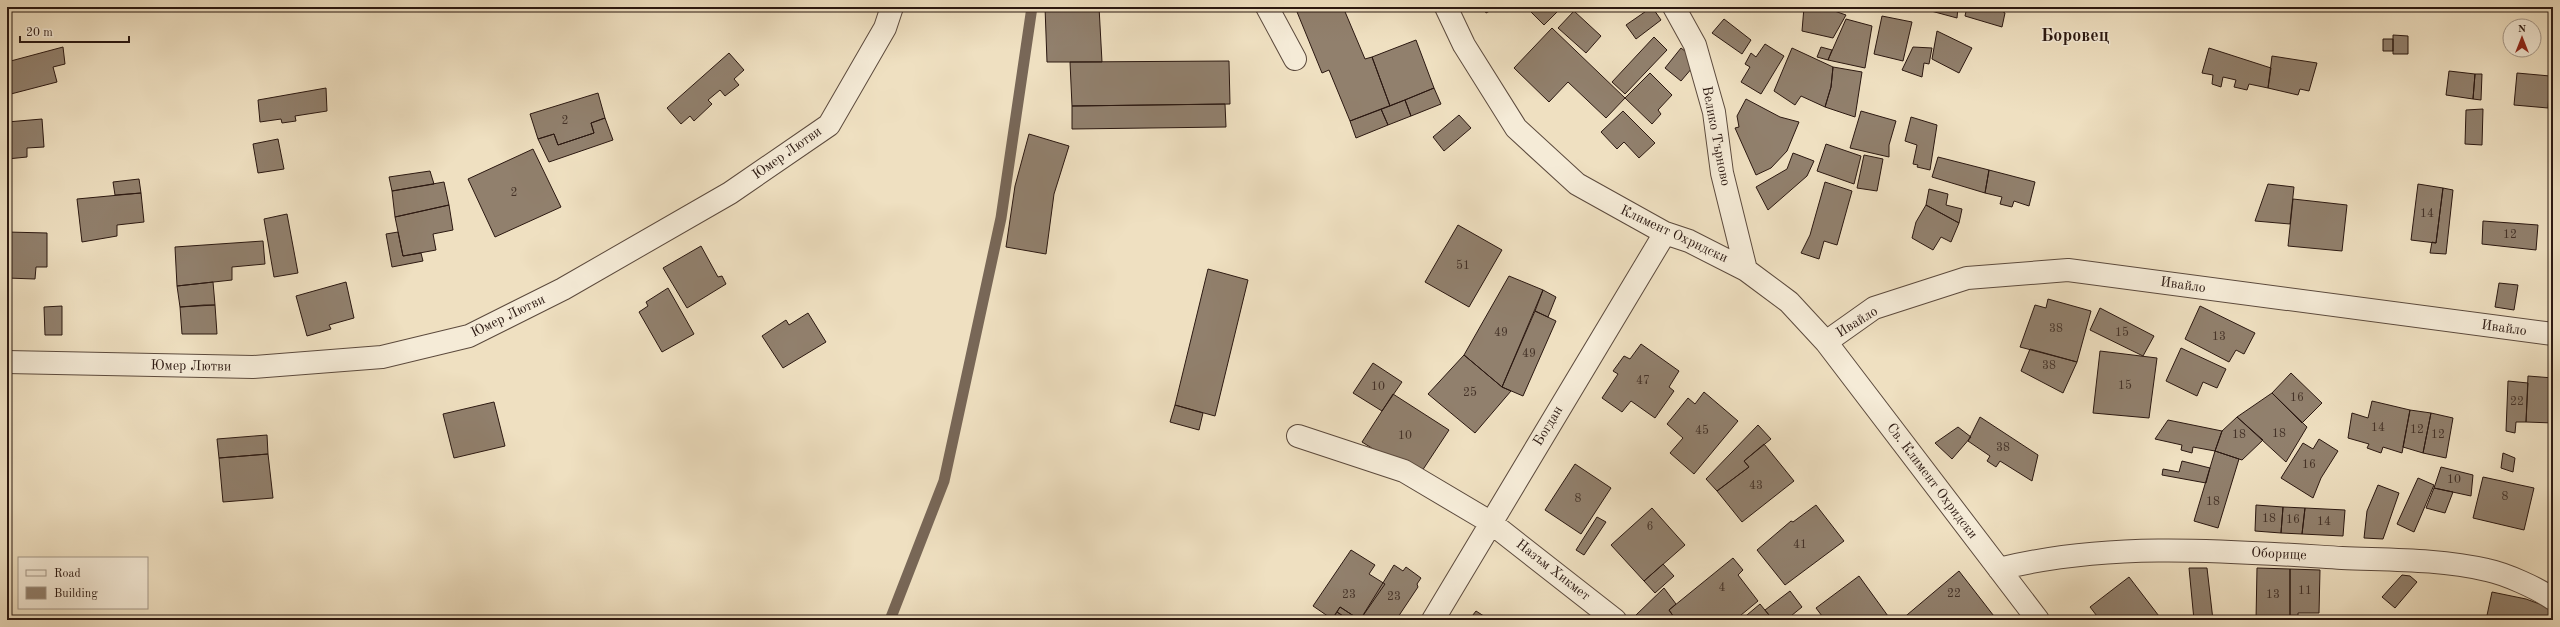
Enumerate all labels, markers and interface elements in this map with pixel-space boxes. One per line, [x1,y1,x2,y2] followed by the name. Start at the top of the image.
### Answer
[20,18,129,44] scale bar
[2502,18,2542,58] north arrow
[2518,24,2527,35] text: N
[26,27,53,39] text: 20 m
[2041,27,2110,45] district label: Боровец
[1699,85,1733,187] street label: Велико Търново
[562,115,568,127] house number: 2
[750,124,824,182] street label: Юмер Лютви
[511,187,517,199] house number: 2
[1618,203,1730,265] street label: Климент Охридски
[2420,208,2434,220] house number: 14
[2503,229,2517,241] house number: 12
[1456,259,1470,272] house number: 51
[2159,275,2207,295] street label: Ивайло
[469,292,547,340] street label: Юмер Лютви
[1834,304,1880,340] street label: Ивайло
[2480,318,2528,338] street label: Ивайло
[2049,323,2063,335] house number: 38
[2115,326,2129,339] house number: 15
[1494,327,1508,339] house number: 49
[2212,331,2226,343] house number: 13
[1522,348,1536,360] house number: 49
[151,358,231,374] street label: Юмер Лютви
[2042,360,2056,372] house number: 38
[1636,375,1650,387] house number: 47
[2118,379,2132,392] house number: 15
[1371,381,1385,393] house number: 10
[1463,386,1477,399] house number: 25
[2290,392,2304,404] house number: 16
[2510,396,2524,408] house number: 22
[1531,403,1565,448] street label: Богдан
[1884,421,1980,541] street label: Св. Климент Охридски
[2371,422,2385,434] house number: 14
[1695,424,1709,437] house number: 45
[2410,424,2424,436] house number: 12
[2272,428,2286,440] house number: 18
[2232,429,2246,441] house number: 18
[2431,429,2445,441] house number: 12
[1398,430,1412,442] house number: 10
[1996,442,2010,454] house number: 38
[2302,459,2316,471] house number: 16
[2447,474,2461,486] house number: 10
[1749,480,1763,492] house number: 43
[2502,491,2509,503] house number: 8
[1575,493,1582,505] house number: 8
[2206,496,2220,508] house number: 18
[2262,513,2276,525] house number: 18
[2286,514,2300,526] house number: 16
[2317,516,2331,528] house number: 14
[1647,521,1654,533] house number: 6
[1513,537,1593,603] street label: Назъм Хикмет
[1793,539,1807,551] house number: 41
[2251,546,2307,562] street label: Оборище
[18,557,148,609] legend
[54,568,81,580] text: Road
[1719,582,1726,594] house number: 4
[2298,585,2312,597] house number: 11
[54,588,98,600] text: Building
[1947,588,1961,600] house number: 22
[1342,589,1356,601] house number: 23
[2266,589,2280,601] house number: 13
[1387,591,1401,603] house number: 23

